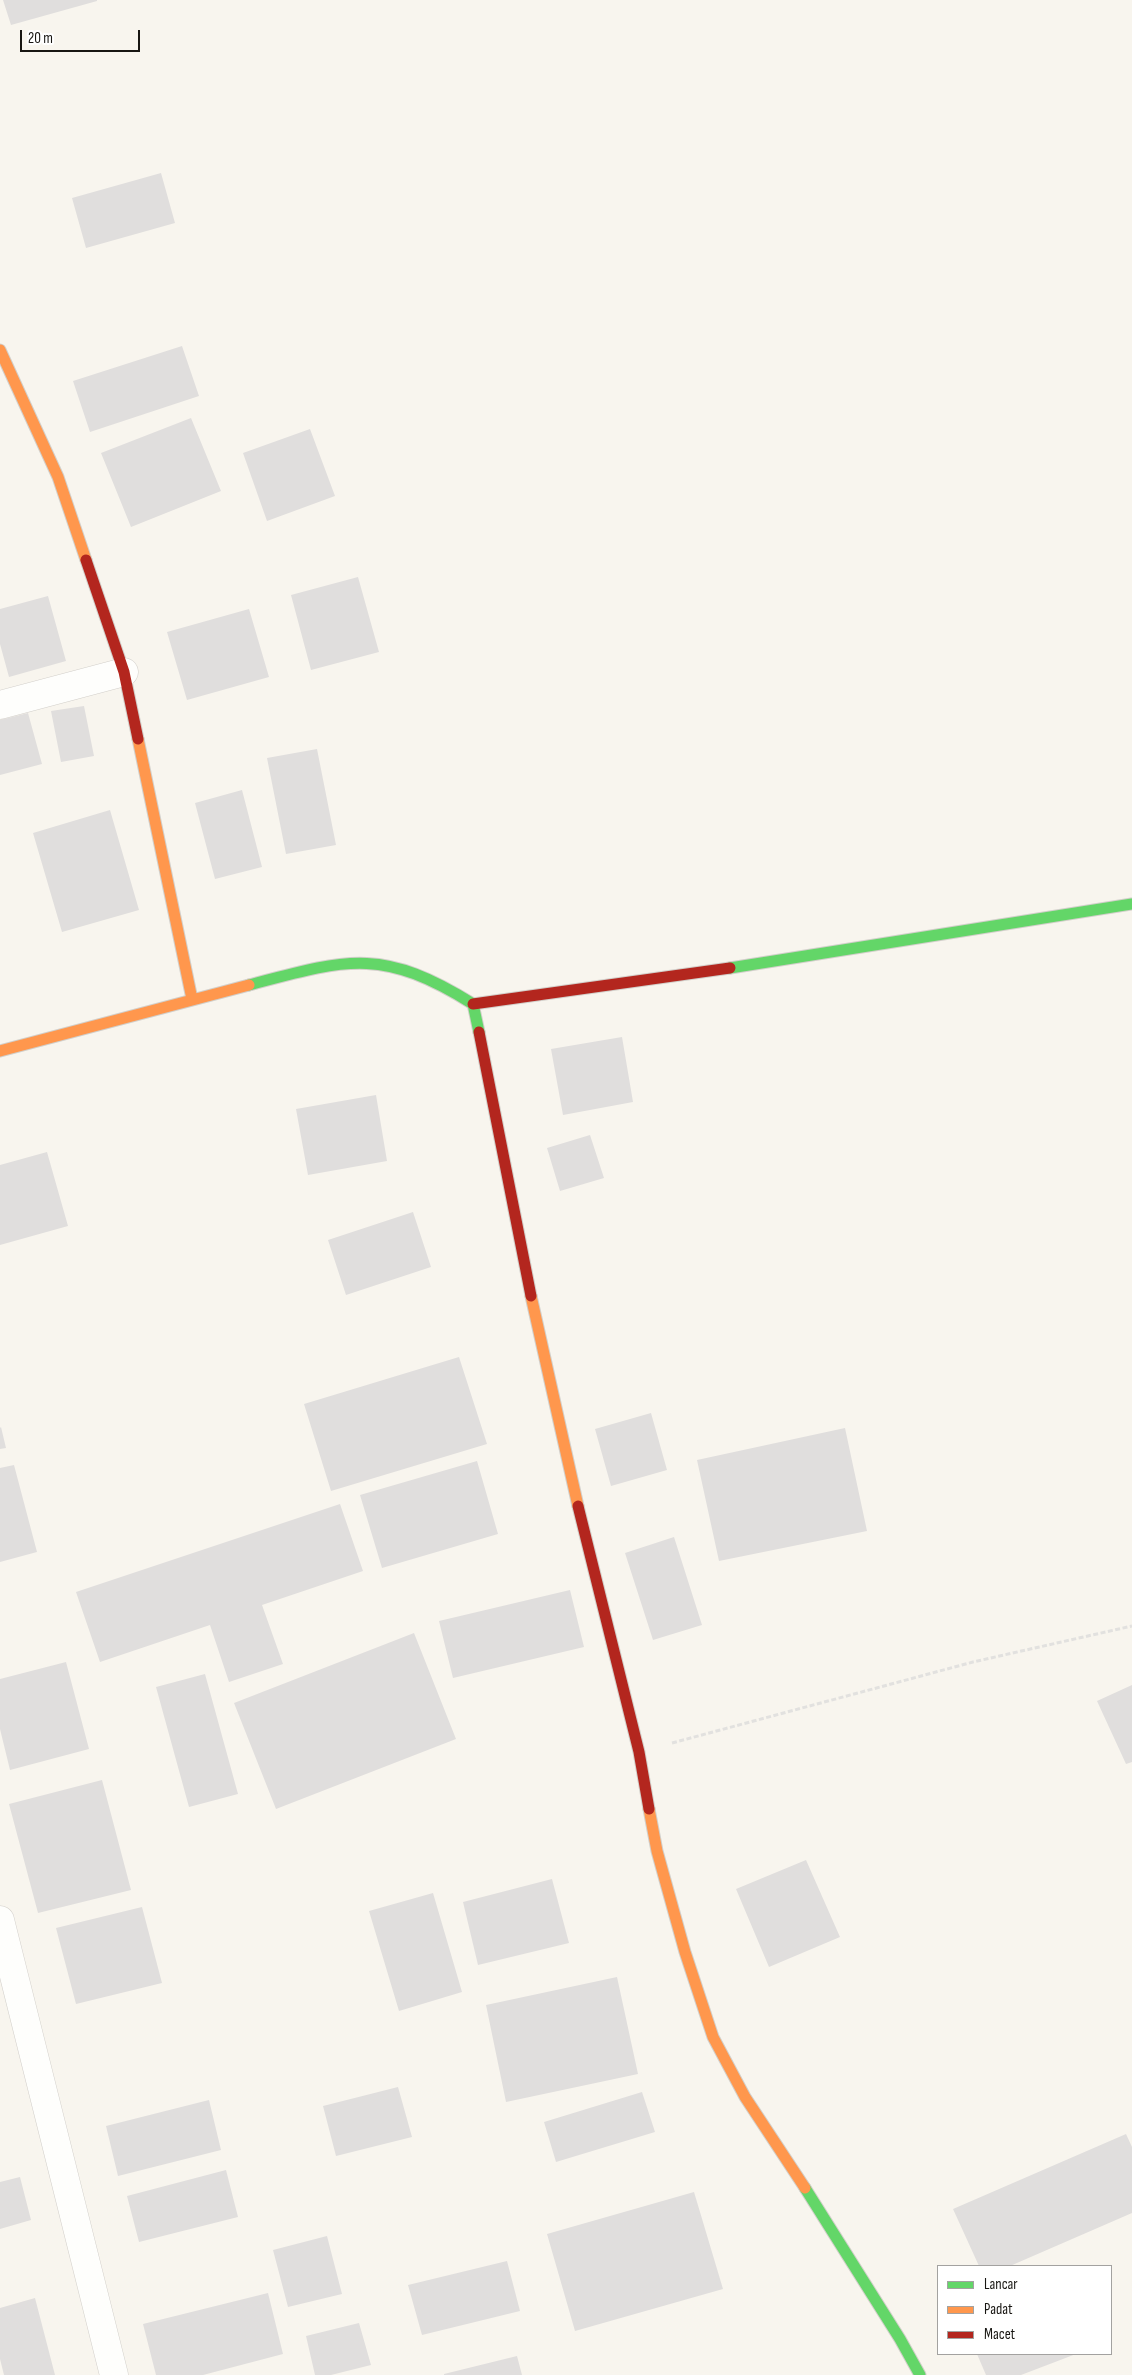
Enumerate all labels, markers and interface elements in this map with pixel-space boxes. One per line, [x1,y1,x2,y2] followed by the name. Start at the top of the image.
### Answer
[22,20,142,52] scale bar
[28,29,53,48] text: 20 m
[937,2265,1112,2355] legend
[984,2275,1018,2294] text: Lancar
[984,2300,1013,2319] text: Padat
[984,2325,1015,2344] text: Macet

